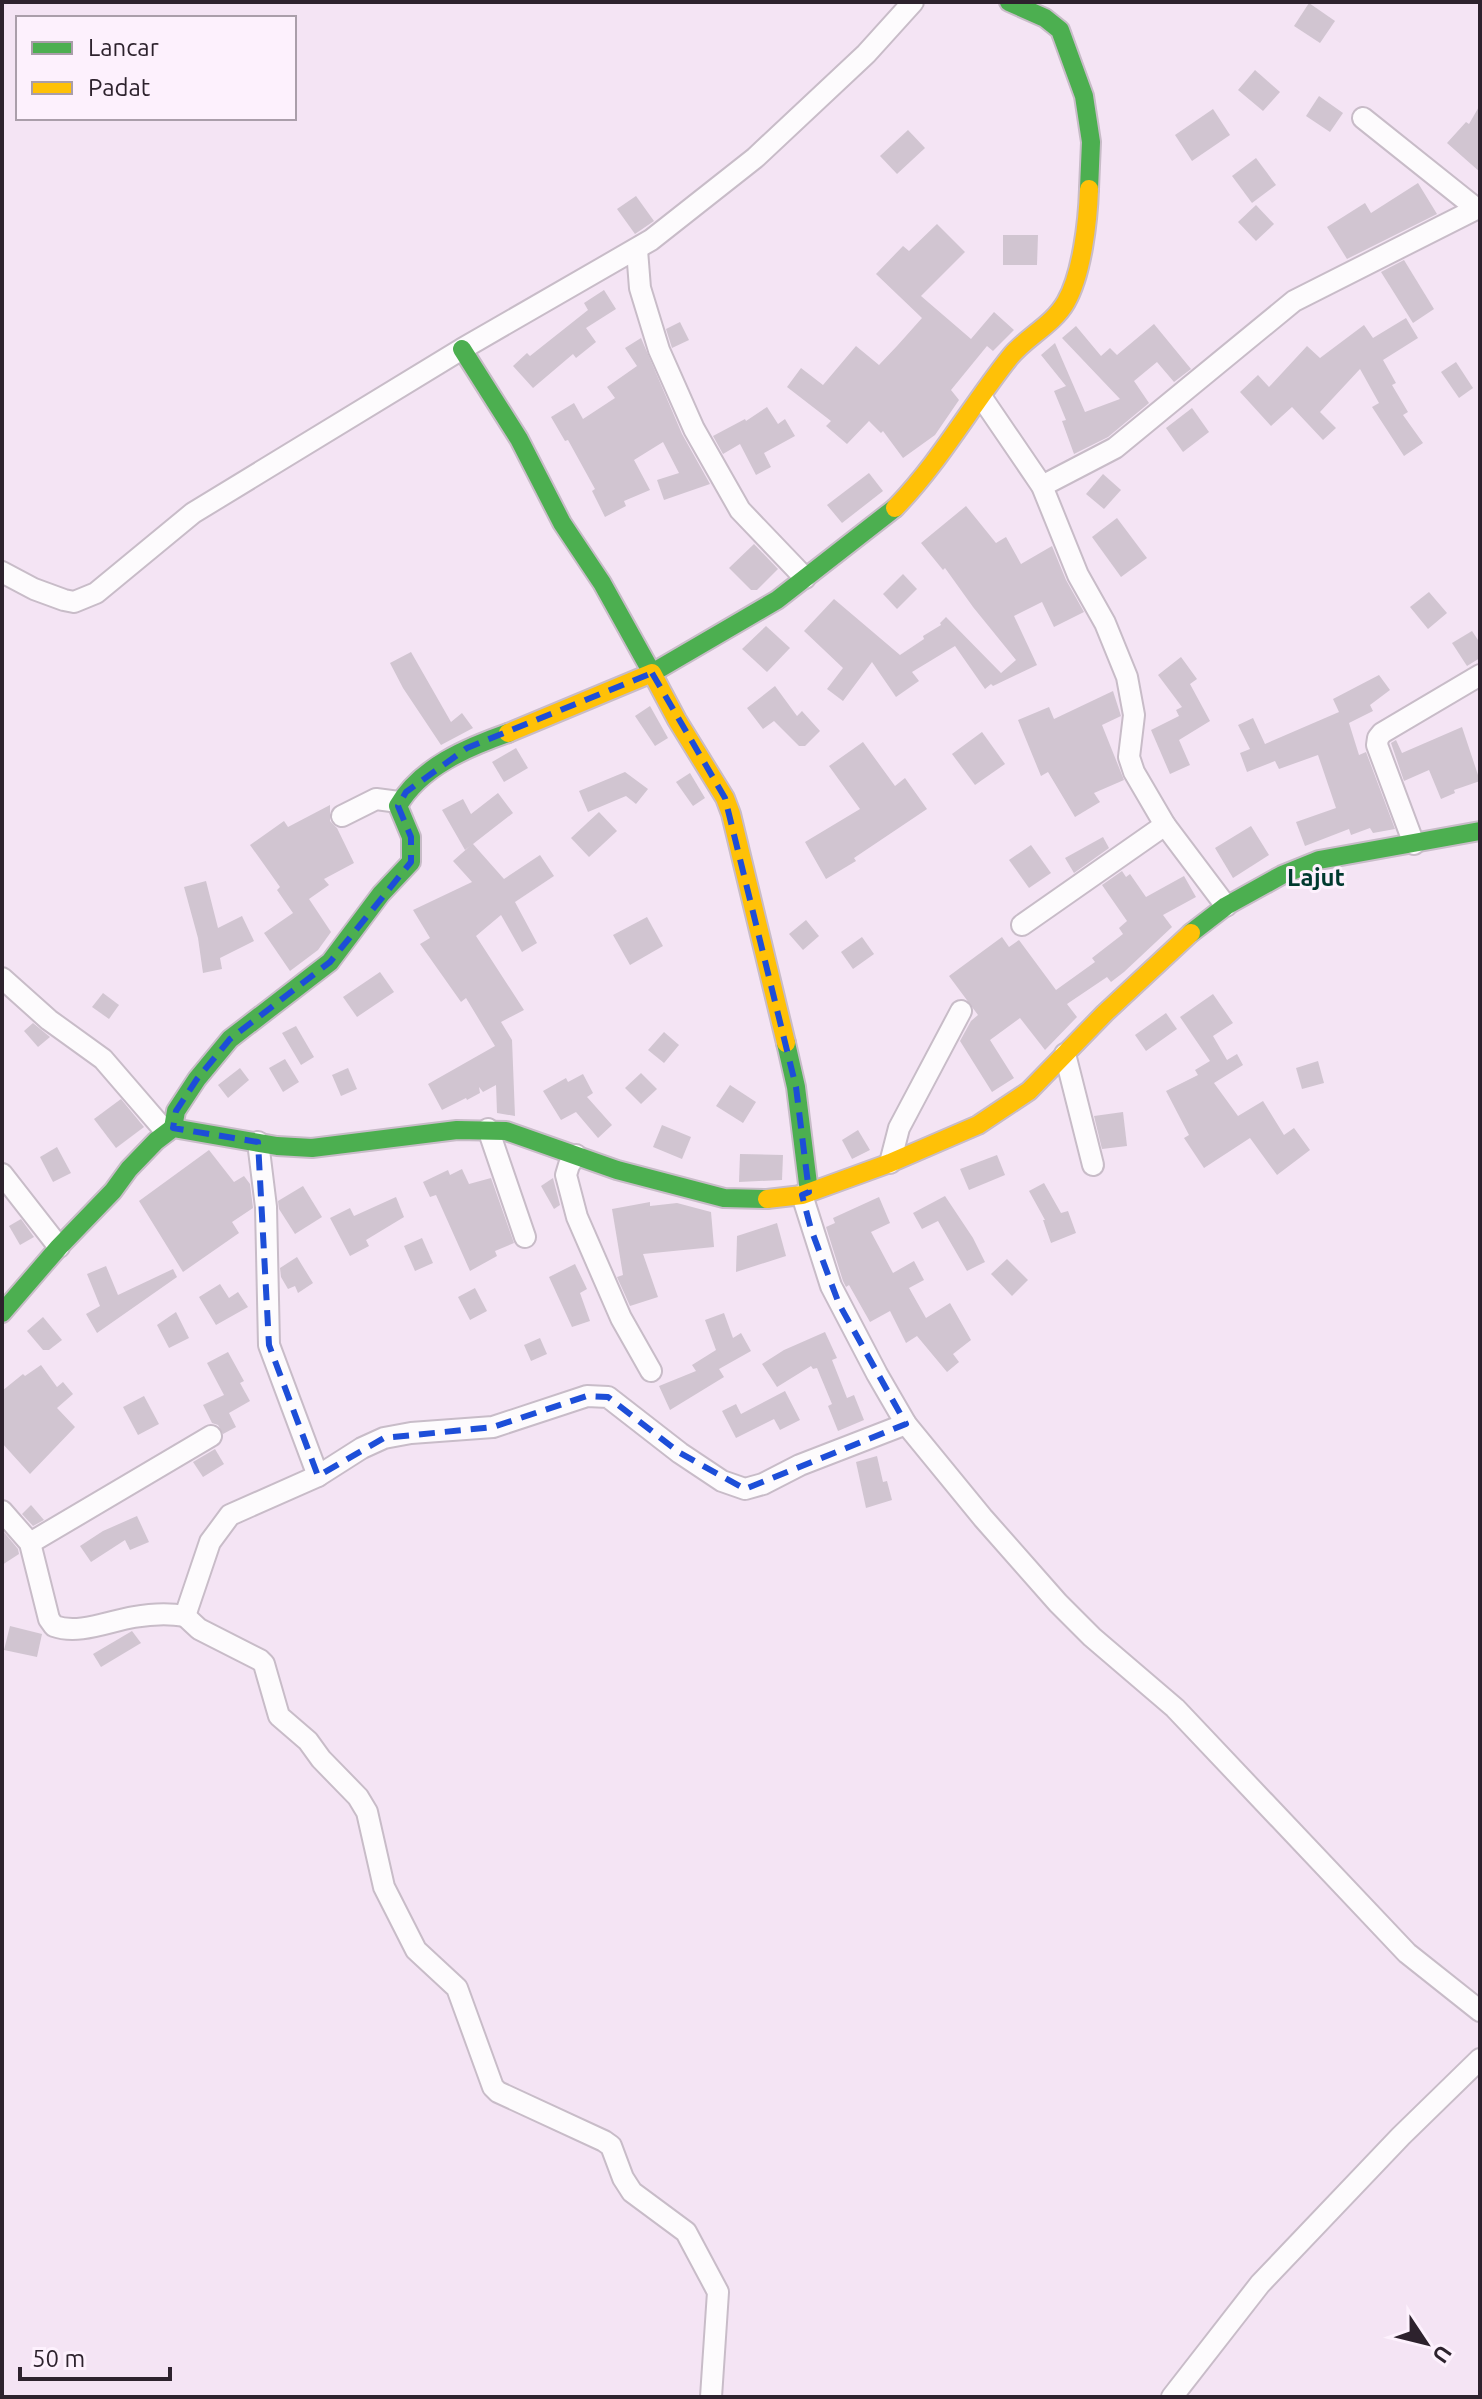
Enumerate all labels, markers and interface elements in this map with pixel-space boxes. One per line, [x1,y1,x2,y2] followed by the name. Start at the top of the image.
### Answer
[16,16,296,120] legend
[88,34,159,61] text: Lancar
[88,74,151,101] text: Padat
[1287,864,1345,891] district label: Lajut
[1386,2303,1466,2383] north arrow
[20,2331,170,2381] scale bar
[1428,2341,1457,2368] text: U
[32,2345,85,2372] text: 50 m

